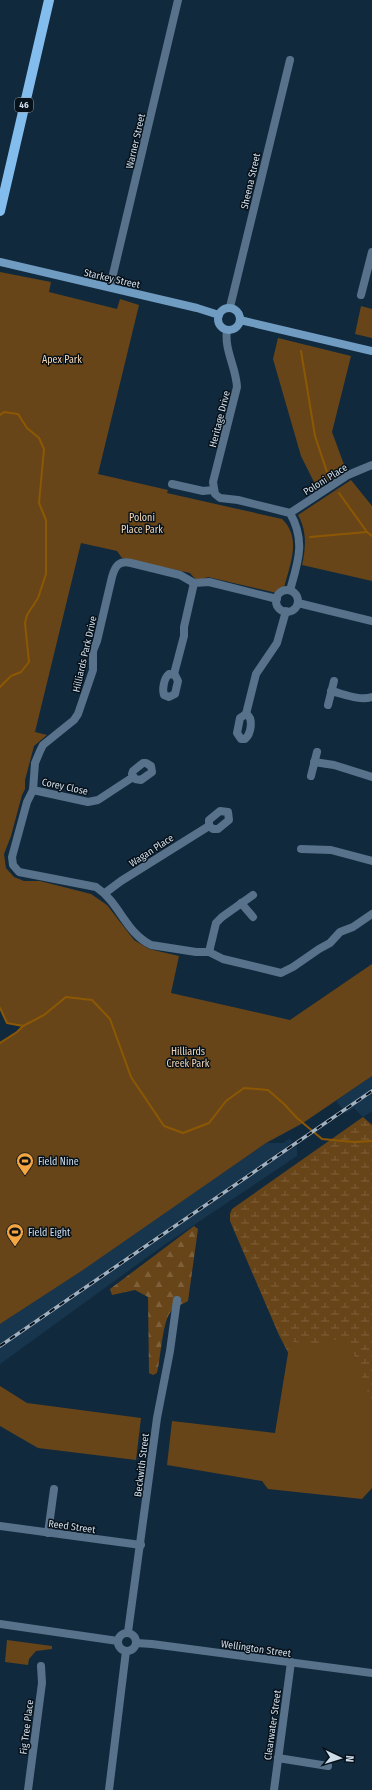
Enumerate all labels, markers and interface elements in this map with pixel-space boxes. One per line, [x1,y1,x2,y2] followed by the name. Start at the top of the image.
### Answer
[15,98,33,112] road number: 46
[124,112,148,170] street label: Warner Street
[239,151,263,210] street label: Sheena Street
[82,267,142,291] street label: Starkey Street
[42,354,82,366] park label: Apex Park
[207,390,233,449] street label: Heritage Drive
[301,462,350,498] street label: Poloni Place
[121,512,163,536] park label: Poloni Place Park
[70,615,100,693] street label: Hilliards Park Drive
[41,776,89,798] street label: Corey Close
[127,832,176,870] street label: Wagan Place
[167,1046,210,1070] park label: Hilliards Creek Park
[15,1151,35,1176] sports icon: Field Nine
[38,1156,79,1168] place label: Field Nine
[5,1222,25,1247] sports icon: Field Eight
[28,1227,71,1239] place label: Field Eight
[132,1432,152,1498] street label: Beckwith Street
[48,1518,97,1536] street label: Reed Street
[220,1638,292,1660] street label: Wellington Street
[262,1689,284,1761] street label: Clearwater Street
[18,1699,36,1755] street label: Fig Tree Place
[320,1738,360,1778] north arrow
[343,1755,356,1762] text: N

